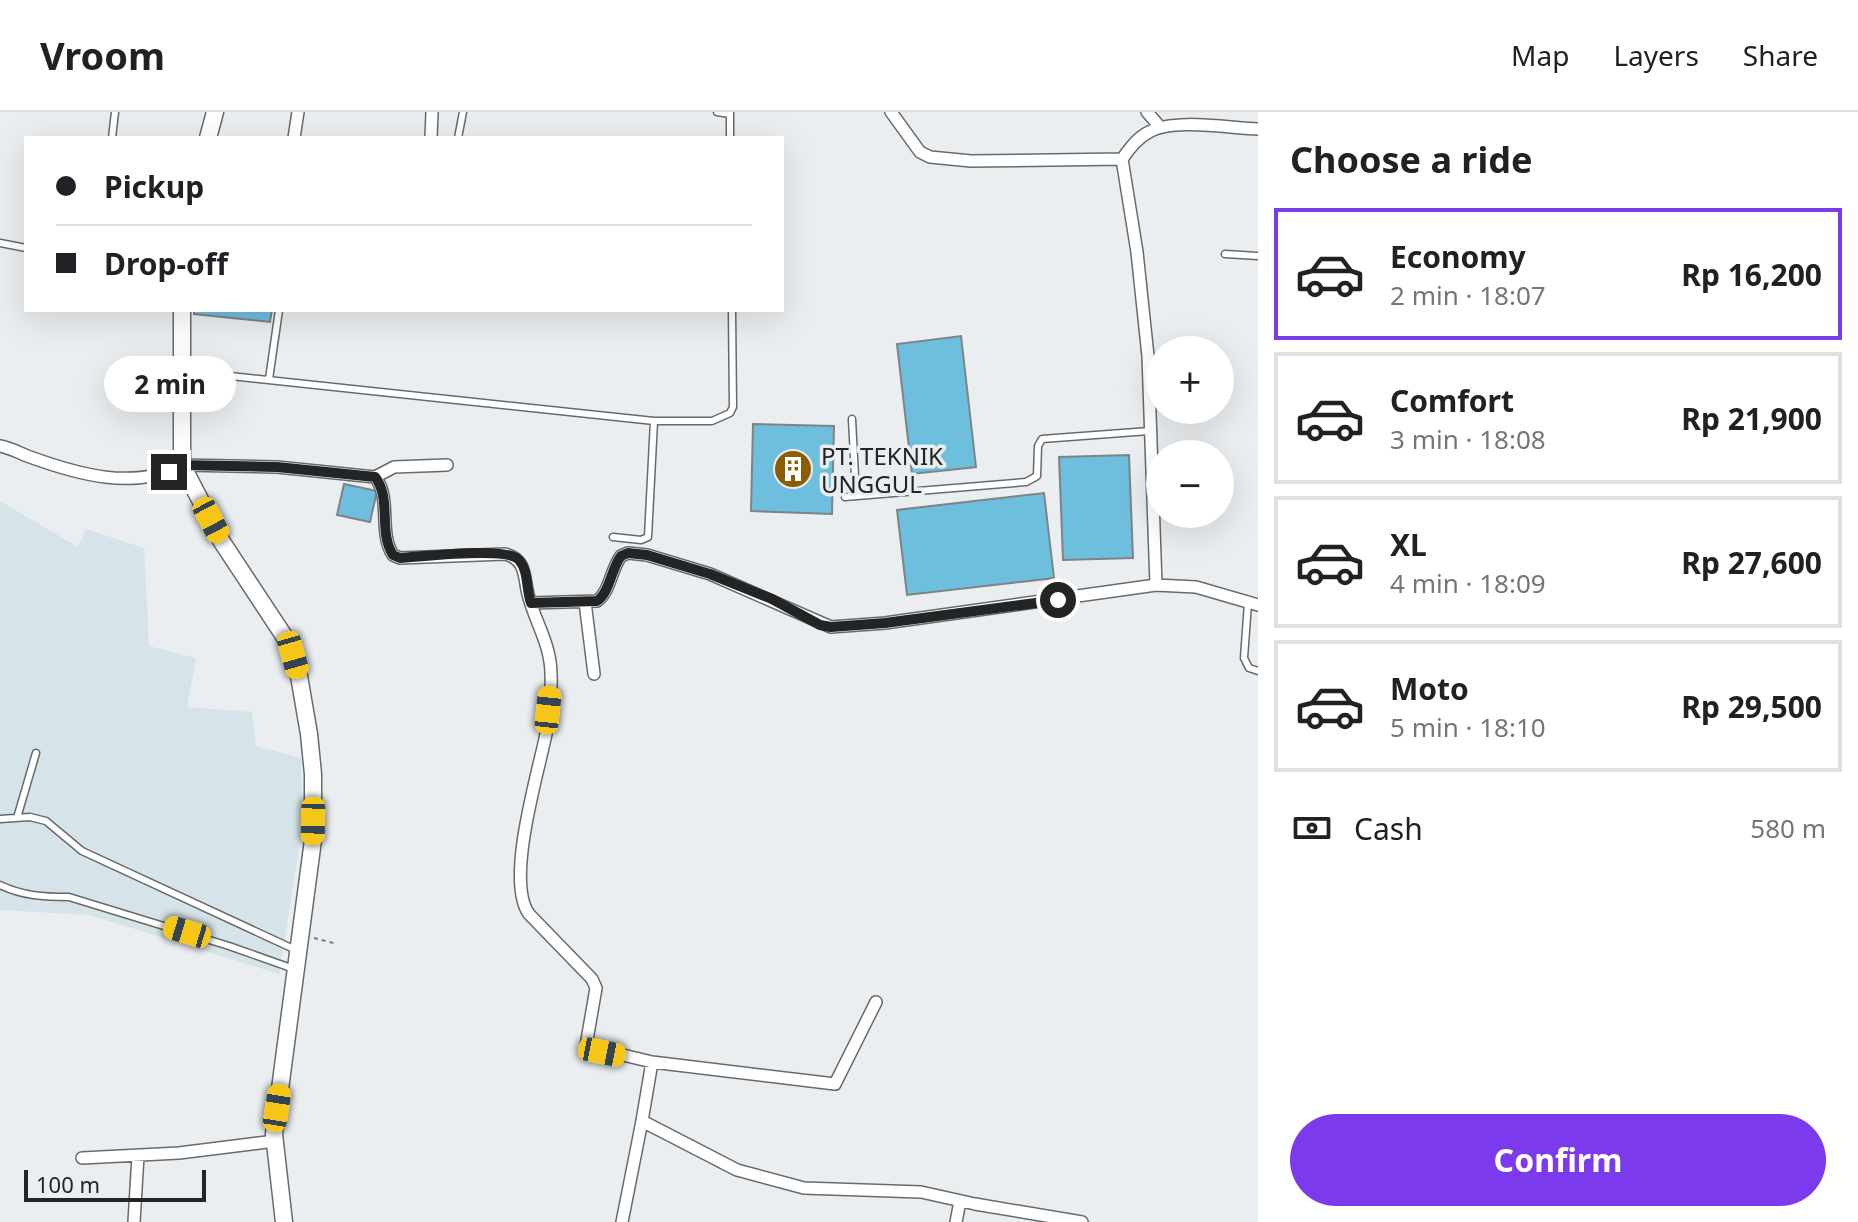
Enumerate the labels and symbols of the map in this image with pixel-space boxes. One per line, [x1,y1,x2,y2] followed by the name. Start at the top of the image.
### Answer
[103,356,235,412] callout: 2 min
[821,439,943,500] place label: PT. TEKNIK UNGGUL
[772,448,814,490] building icon: PT. TEKNIK UNGGUL
[151,454,187,490] route end
[189,493,233,547] car
[1040,582,1076,618] route start
[275,629,311,681] car
[534,685,562,735] car
[301,797,325,845] car
[161,914,213,950] car
[576,1036,628,1068] car
[261,1082,293,1134] car
[24,1166,206,1202] scale bar

